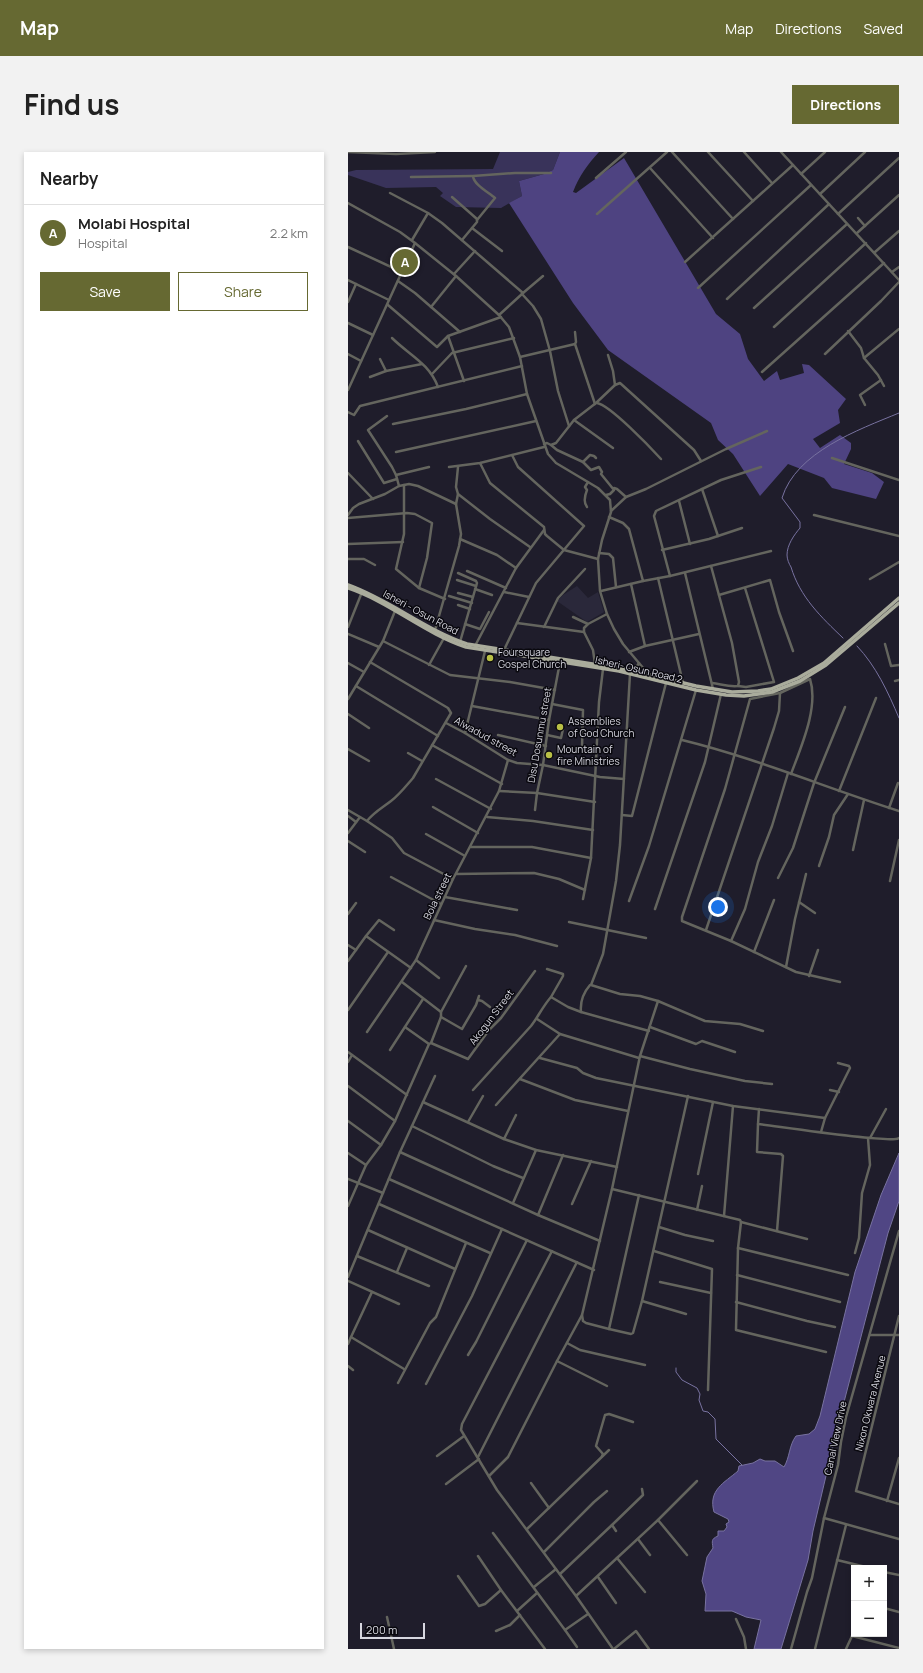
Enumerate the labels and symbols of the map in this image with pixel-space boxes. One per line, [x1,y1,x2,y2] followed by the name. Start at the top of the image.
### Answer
[392,247,418,277] pin: A
[381,586,461,638] street label: Isheri - Osun Road
[498,645,566,671] place label: Foursquare Gospel Church
[594,652,684,686] street label: Isheri- Osun Road 2
[485,653,495,663] marker: Foursquare Gospel Church
[524,686,554,784] street label: Disu Dosunmu street
[452,713,520,759] street label: Alwadud street
[568,714,634,740] place label: Assemblies of God Church
[555,722,565,732] marker: Assemblies of God Church
[557,742,620,768] place label: Mountain of fire Ministries
[544,750,554,760] marker: Mountain of fire Ministries
[420,870,454,922] street label: Bola street
[708,897,728,917] your location
[465,986,517,1048] street label: Akogun Street
[851,1353,889,1452] street label: Nixon Okwara Avenue
[820,1400,850,1476] street label: Canal View Drive
[360,1621,425,1640] scale bar

